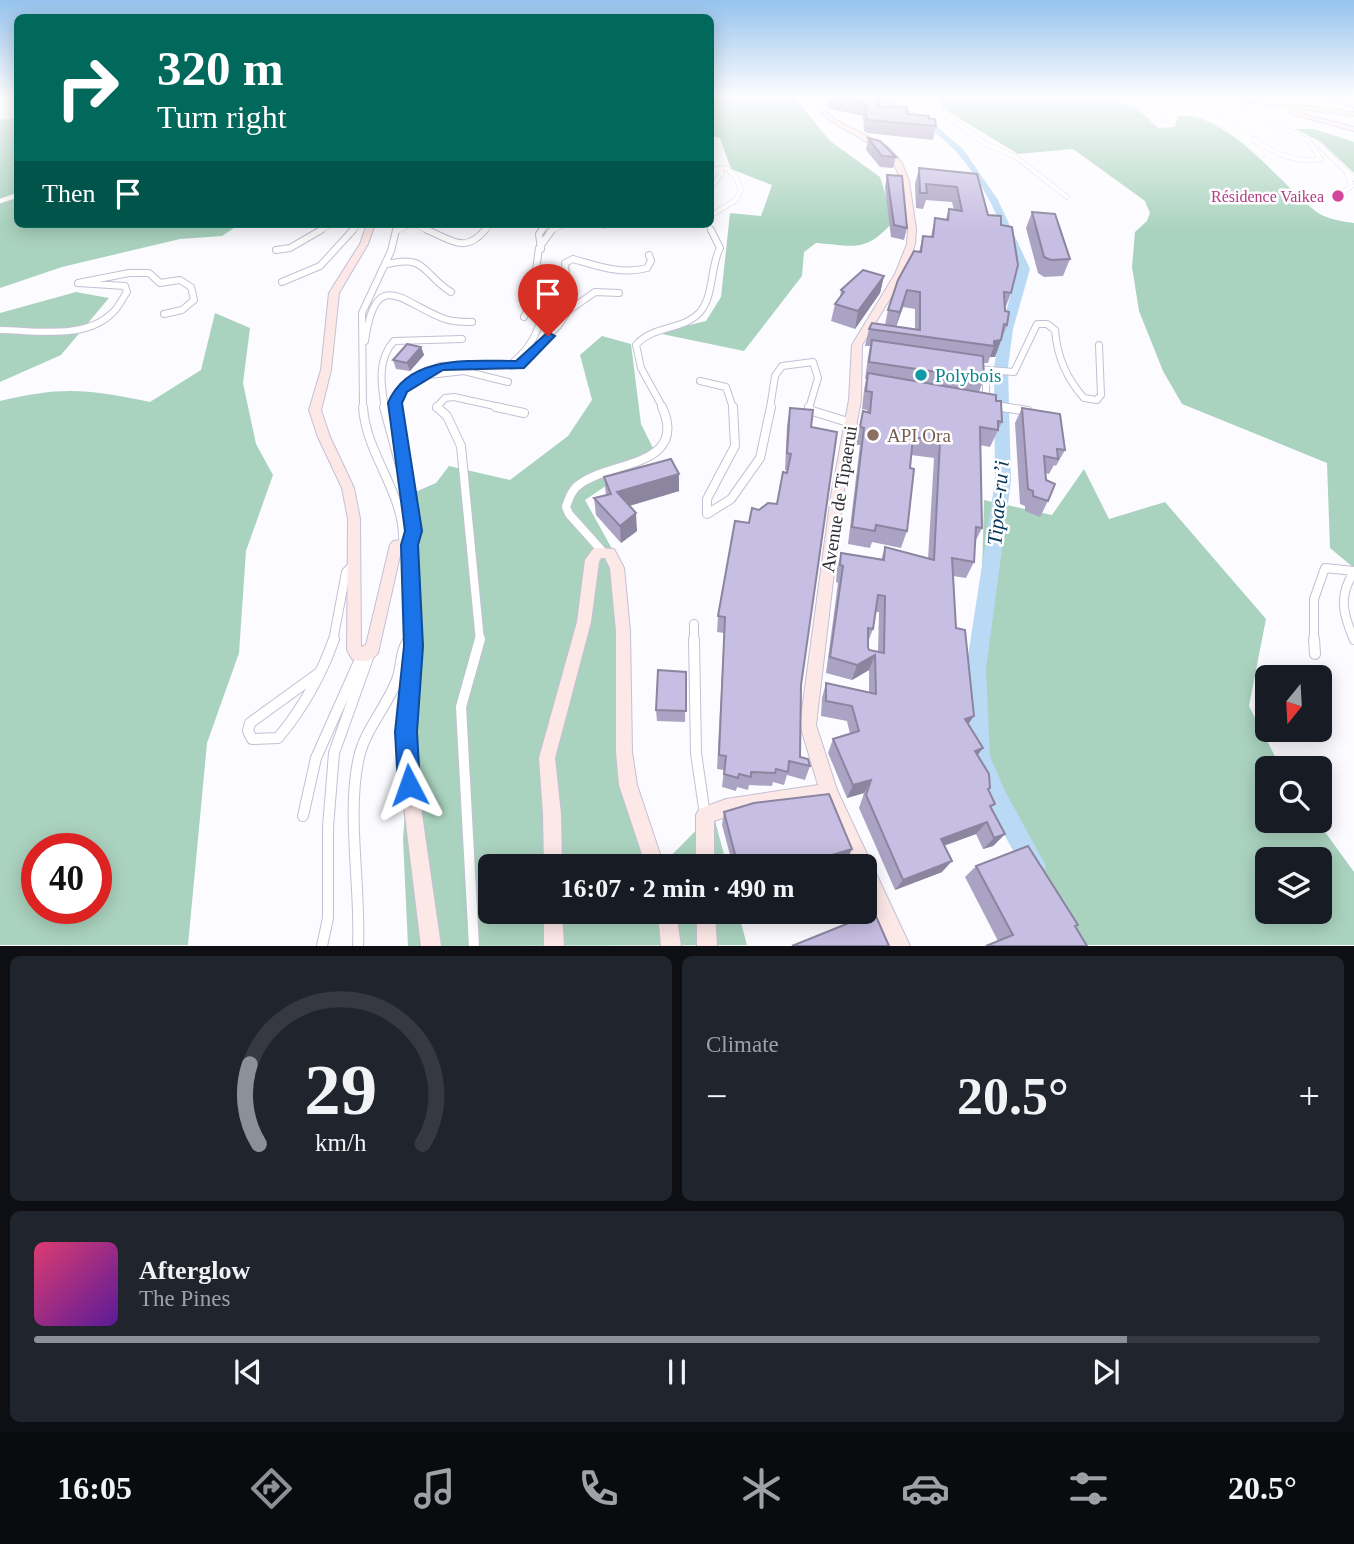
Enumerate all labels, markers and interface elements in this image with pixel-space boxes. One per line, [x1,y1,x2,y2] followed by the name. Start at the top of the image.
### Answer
[157,41,284,96] text: 320 m
[42,42,133,133] icon: right
[157,99,287,135] text: Turn right
[109,175,147,213] icon: arrive
[42,179,95,208] text: Then
[1211,188,1324,205] place label: Résidence Vaikea
[1330,188,1346,204] marker: Résidence Vaikea
[518,264,578,336] pin
[529,275,567,313] icon: arrive
[935,365,1002,386] place label: Polybois
[913,367,929,383] marker: Polybois
[817,424,861,574] street label: Avenue de Tipaerui
[887,425,951,446] place label: API Ora
[865,427,881,443] marker: API Ora
[982,459,1014,546] water label: Tipae-ru’i
[1255,665,1332,742] north arrow
[1255,665,1332,924] map controls
[372,748,446,822] position arrow
[1255,756,1332,833] button: search
[21,833,112,924] speed limit sign: 40
[1255,847,1332,924] button: layers
[561,874,795,903] text: 16:07 · 2 min · 490 m
[706,1032,779,1057] text: Climate
[305,1050,377,1131] text: 29
[957,1068,1069,1125] text: 20.5°
[706,1075,727,1117] text: −
[1299,1075,1320,1117] text: +
[315,1129,367,1156] text: km/h
[139,1256,250,1285] text: Afterglow
[139,1286,230,1311] text: The Pines
[229,1353,267,1391] icon: previous
[658,1353,696,1391] icon: pause
[1087,1353,1125,1391] icon: next
[247,1464,296,1513] icon: directions
[410,1464,459,1513] icon: music
[574,1464,623,1513] icon: phone
[737,1464,786,1513] icon: climate
[901,1464,950,1513] icon: car
[1064,1464,1113,1513] icon: filters
[57,1470,132,1506] text: 16:05
[1228,1470,1297,1506] text: 20.5°

